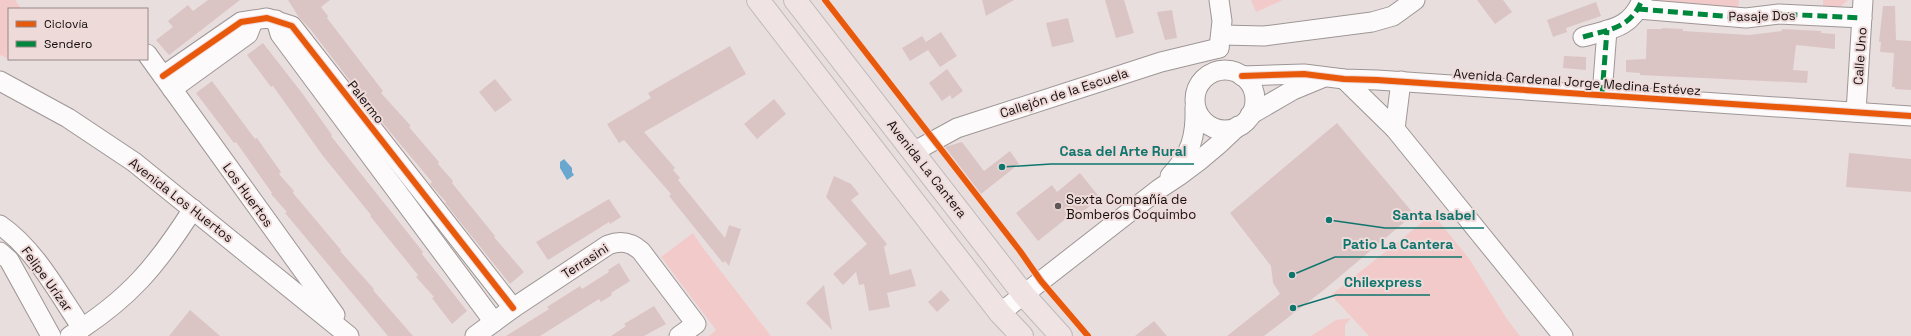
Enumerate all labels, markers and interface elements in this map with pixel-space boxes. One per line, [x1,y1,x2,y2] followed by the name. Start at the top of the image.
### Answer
[1728,7,1796,25] street label: Pasaje Dos
[8,8,148,60] legend
[44,16,88,32] text: Ciclovía
[1850,27,1870,85] street label: Calle Uno
[44,36,92,52] text: Sendero
[998,64,1131,122] street label: Callejón de la Escuela
[1453,65,1702,99] street label: Avenida Cardenal Jorge Medina Estévez
[344,77,388,127] street label: Palermo
[883,117,971,222] street label: Avenida La Cantera
[1051,138,1194,164] callout: Casa del Arte Rural
[1060,142,1186,160] text: Casa del Arte Rural
[125,154,237,246] street label: Avenida Los Huertos
[219,160,277,230] street label: Los Huertos
[1066,191,1196,223] place label: Sexta Compañía de Bomberos Coquimbo
[1053,201,1063,211] marker: Sexta Compañía de Bomberos Coquimbo
[1385,202,1484,228] callout: Santa Isabel
[1393,206,1475,224] text: Santa Isabel
[1335,231,1462,257] callout: Patio La Cantera
[1343,235,1453,253] text: Patio La Cantera
[558,240,612,282] street label: Terrasini
[18,243,76,315] street label: Felipe Urízar
[1336,269,1430,295] callout: Chilexpress
[1344,273,1422,291] text: Chilexpress

